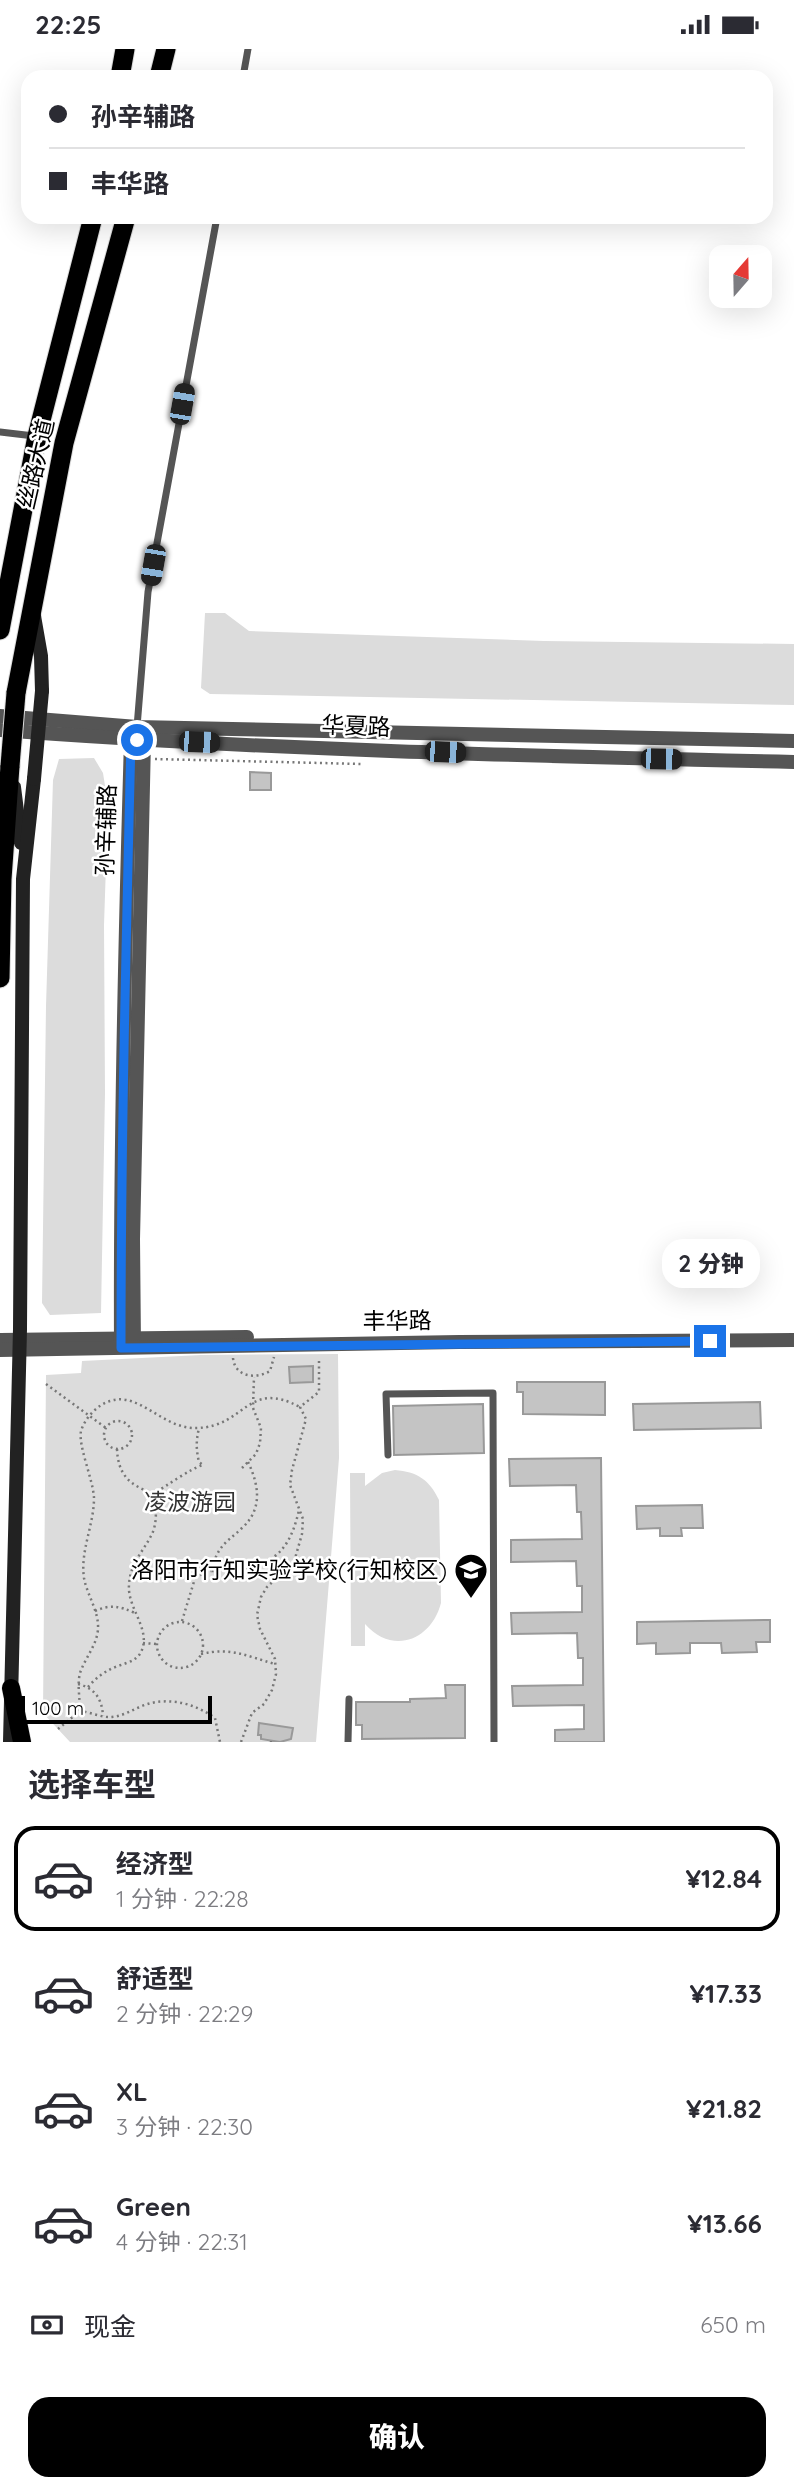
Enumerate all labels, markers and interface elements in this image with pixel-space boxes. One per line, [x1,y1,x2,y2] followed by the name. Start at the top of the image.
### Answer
[35,8,101,41] text: 22:25
[91,100,195,133] text: 孙辛辅路
[91,167,169,200] text: 丰华路
[709,245,772,308] north arrow
[709,245,772,308] map controls
[169,381,196,427] car
[11,416,60,512] street label: 丝路大道
[140,542,167,588] car
[321,710,391,741] street label: 华夏路
[121,724,153,756] route start
[178,731,221,753] car
[424,741,467,763] car
[640,748,683,770] car
[89,784,122,876] street label: 孙辛辅路
[661,1239,759,1289] callout: 2 分钟
[678,1249,744,1278] text: 2 分钟
[362,1305,432,1336] street label: 丰华路
[694,1325,726,1357] route end
[144,1487,236,1516] park label: 凌波游园
[452,1551,490,1600] school or university icon: 洛阳市行知实验学校(行知校区)
[131,1555,447,1584] place label: 洛阳市行知实验学校(行知校区)
[21,1693,212,1725] scale bar
[32,1696,84,1720] text: 100 m
[28,1764,156,1804] text: 选择车型
[32,1847,95,1910] icon: car
[116,1847,194,1880] text: 经济型
[686,1862,762,1895] text: ¥12.84
[116,1884,249,1913] text: 1 分钟 · 22:28
[32,1962,95,2025] icon: car
[116,1962,194,1995] text: 舒适型
[690,1977,762,2010] text: ¥17.33
[116,1999,253,2028] text: 2 分钟 · 22:29
[116,2075,148,2108] text: XL
[32,2077,95,2140] icon: car
[686,2092,762,2125] text: ¥21.82
[116,2112,253,2141] text: 3 分钟 · 22:30
[116,2190,191,2223] text: Green
[32,2192,95,2255] icon: car
[687,2207,762,2240] text: ¥13.66
[116,2227,248,2256] text: 4 分钟 · 22:31
[28,2306,66,2344] icon: cash
[84,2310,136,2343] text: 现金
[700,2310,766,2339] text: 650 m
[28,2397,766,2477] button: 确认

